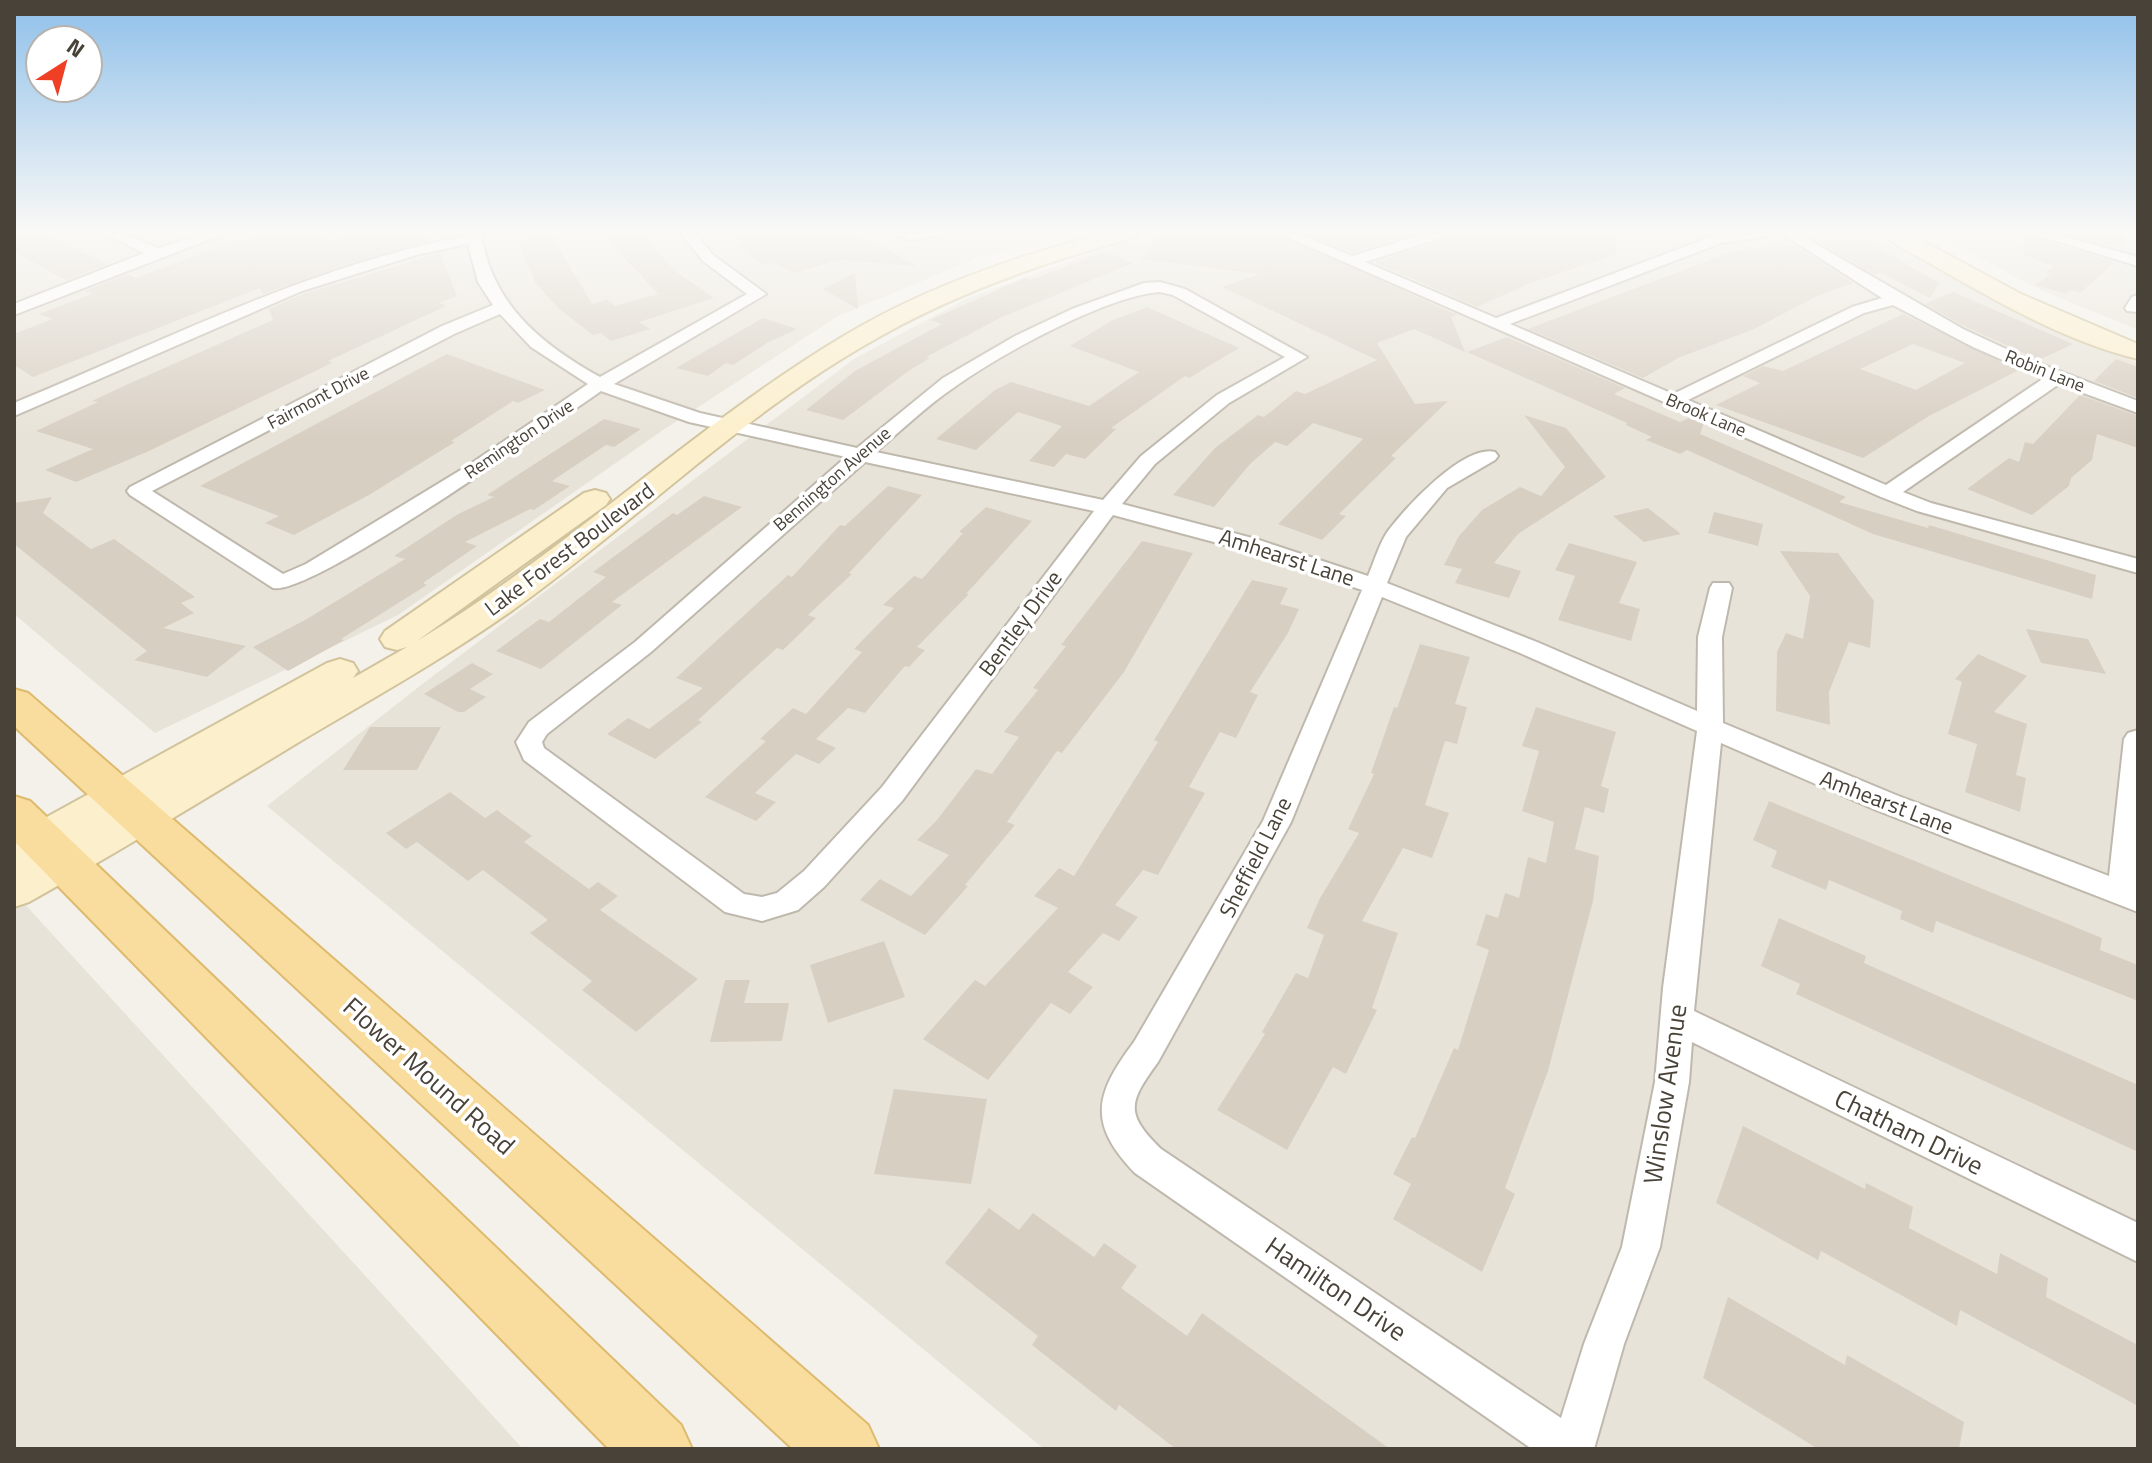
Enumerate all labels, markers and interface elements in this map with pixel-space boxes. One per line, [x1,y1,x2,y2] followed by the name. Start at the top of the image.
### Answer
[24,24,104,104] north arrow
[60,30,92,66] text: N
[2001,342,2089,399] street label: Robin Lane
[262,359,373,436] street label: Fairmont Drive
[1662,385,1751,444] street label: Brook Lane
[459,392,579,485] street label: Remington Drive
[767,420,896,537] street label: Bennington Avenue
[477,474,661,624] street label: Lake Forest Boulevard
[1215,519,1359,595] street label: Amhearst Lane
[970,563,1070,683] street label: Bentley Drive
[1815,761,1959,843] street label: Amhearst Lane
[1210,791,1300,923] street label: Sheffield Lane
[335,988,524,1164] street label: Flower Mound Road
[1633,1001,1696,1186] street label: Winslow Avenue
[1828,1079,1990,1184] street label: Chatham Drive
[1258,1227,1415,1350] street label: Hamilton Drive

